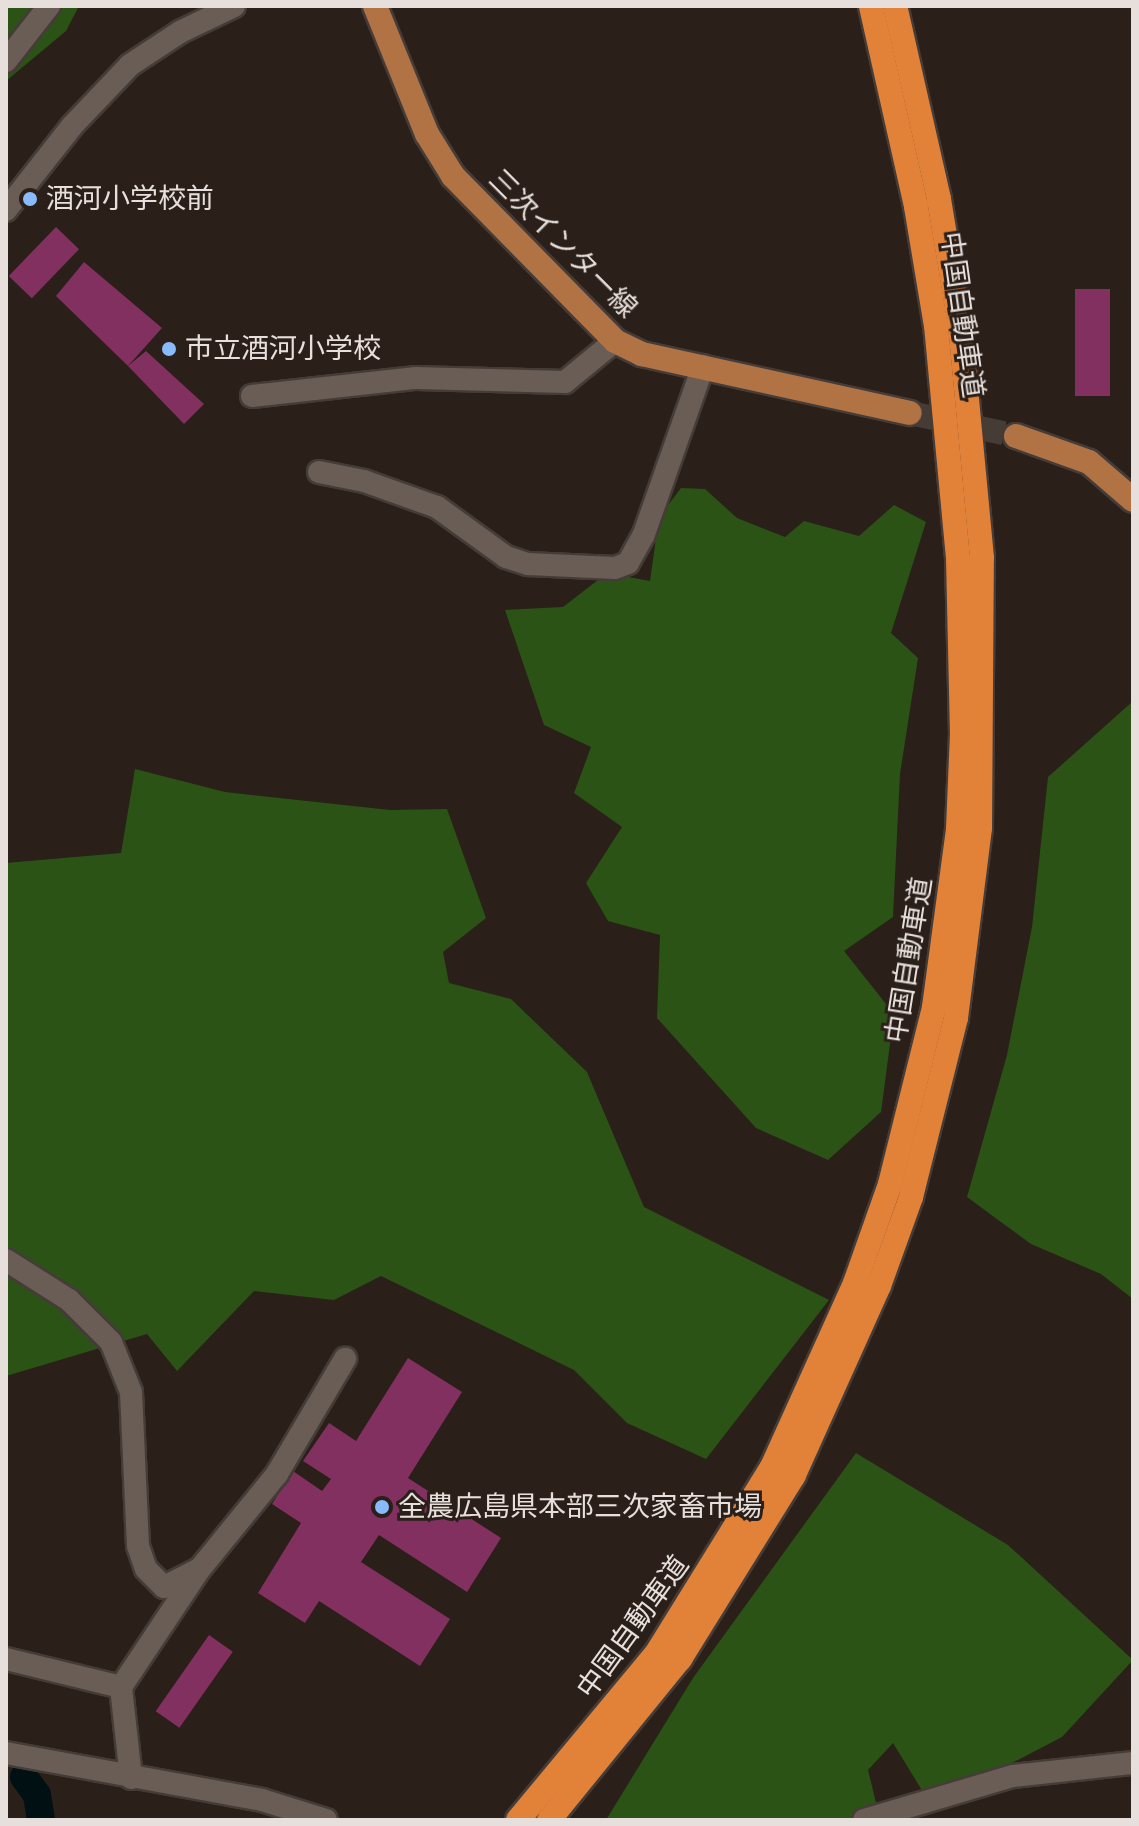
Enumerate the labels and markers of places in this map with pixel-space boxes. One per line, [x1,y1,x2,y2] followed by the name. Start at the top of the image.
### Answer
[46,182,214,216] place label: 酒河小学校前
[21,190,39,208] marker: 酒河小学校前
[185,332,381,366] place label: 市立酒河小学校
[160,340,178,358] marker: 市立酒河小学校
[398,1490,762,1524] place label: 全農広島県本部三次家畜市場
[373,1498,391,1516] marker: 全農広島県本部三次家畜市場

